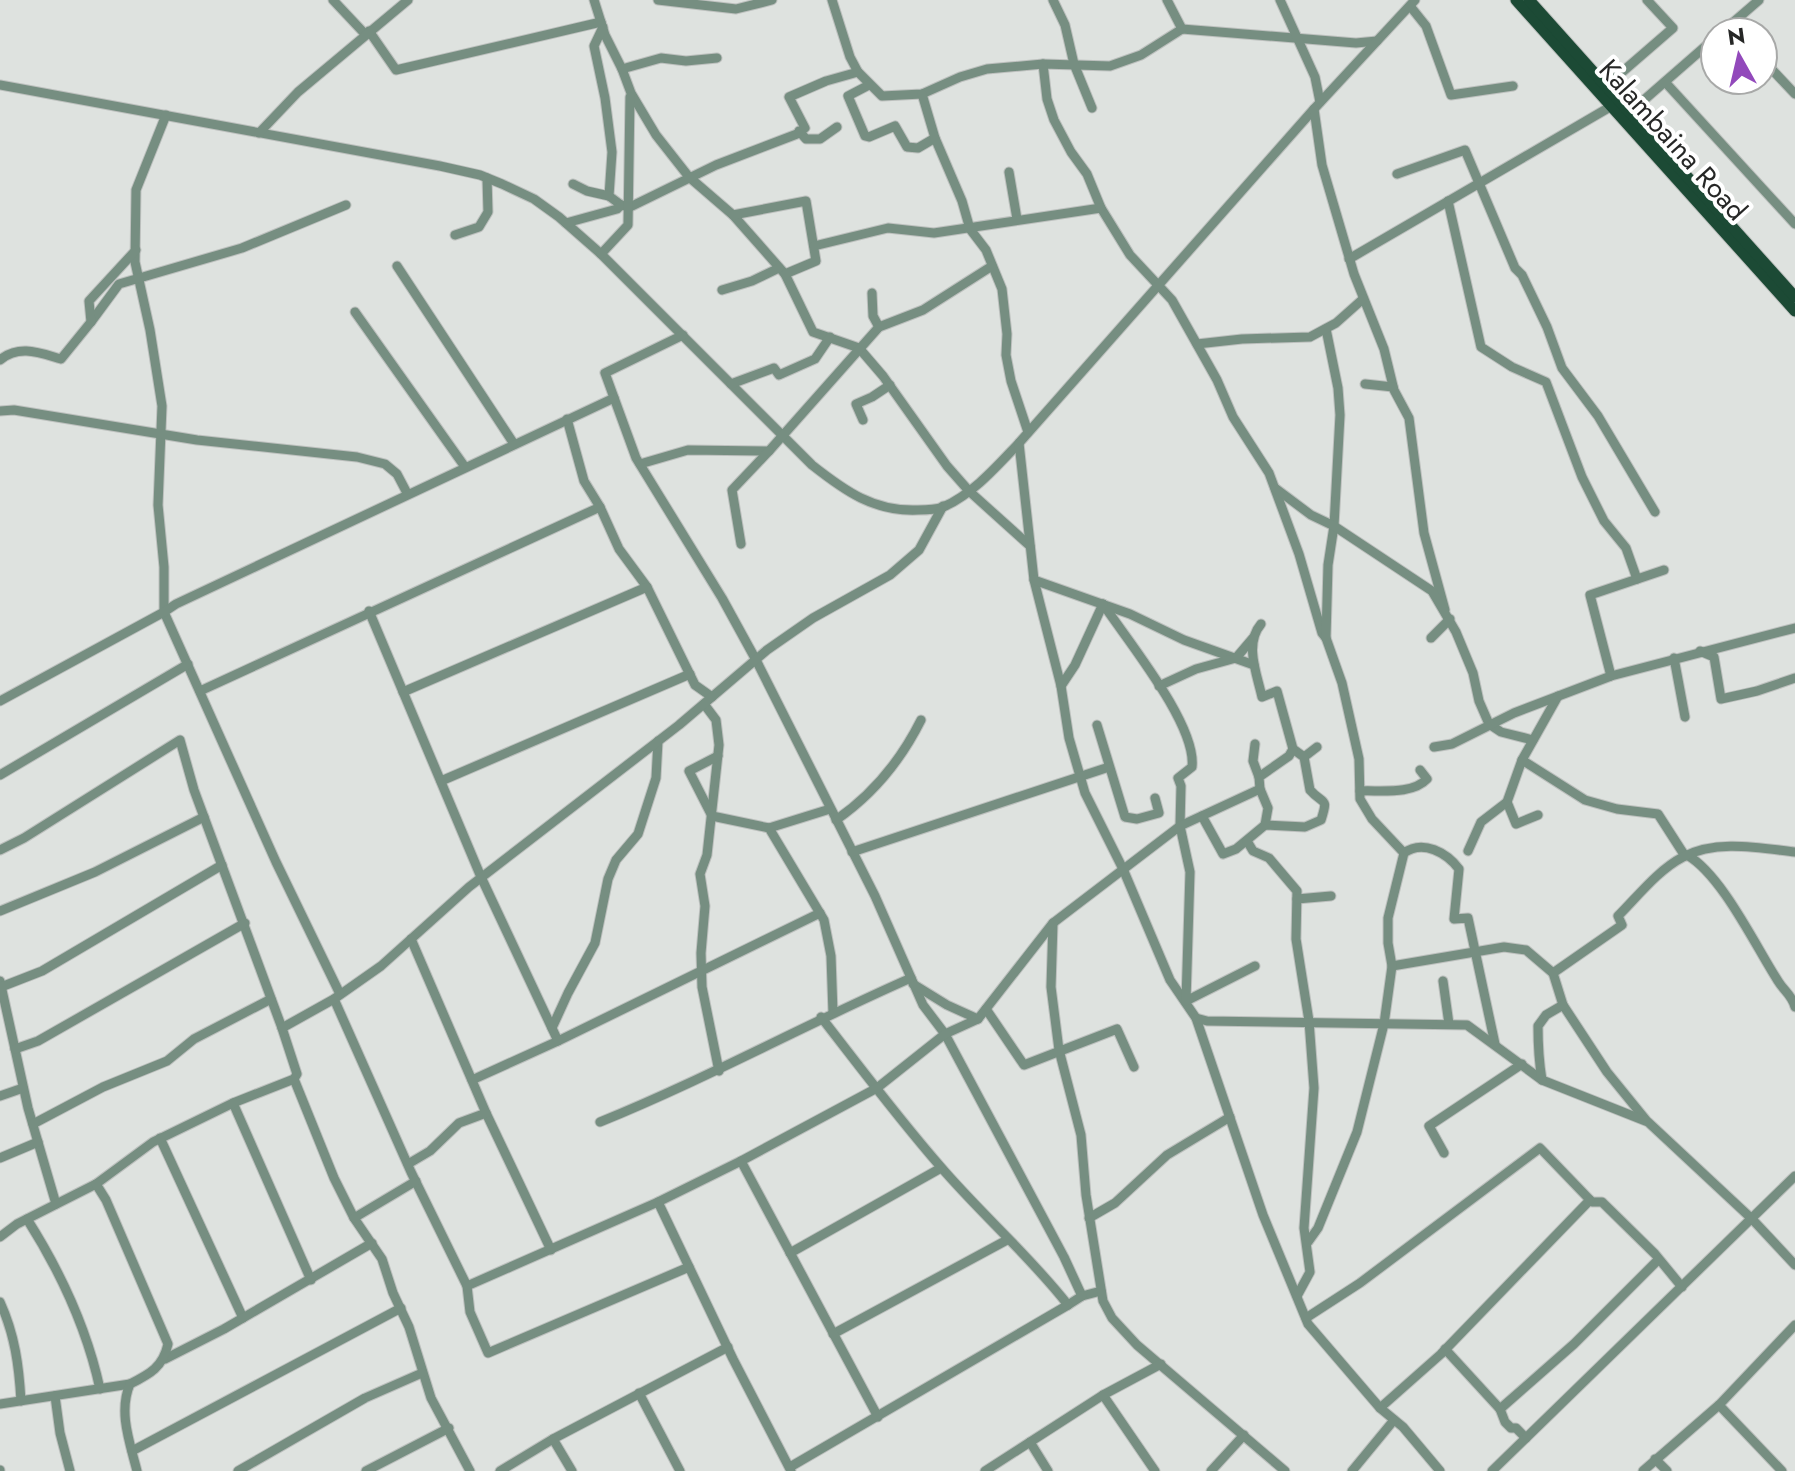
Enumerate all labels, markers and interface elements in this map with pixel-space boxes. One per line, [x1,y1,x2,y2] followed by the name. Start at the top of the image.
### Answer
[1699,16,1779,96] north arrow
[1725,19,1747,53] text: N
[1589,50,1757,230] street label: Kalambaina Road

